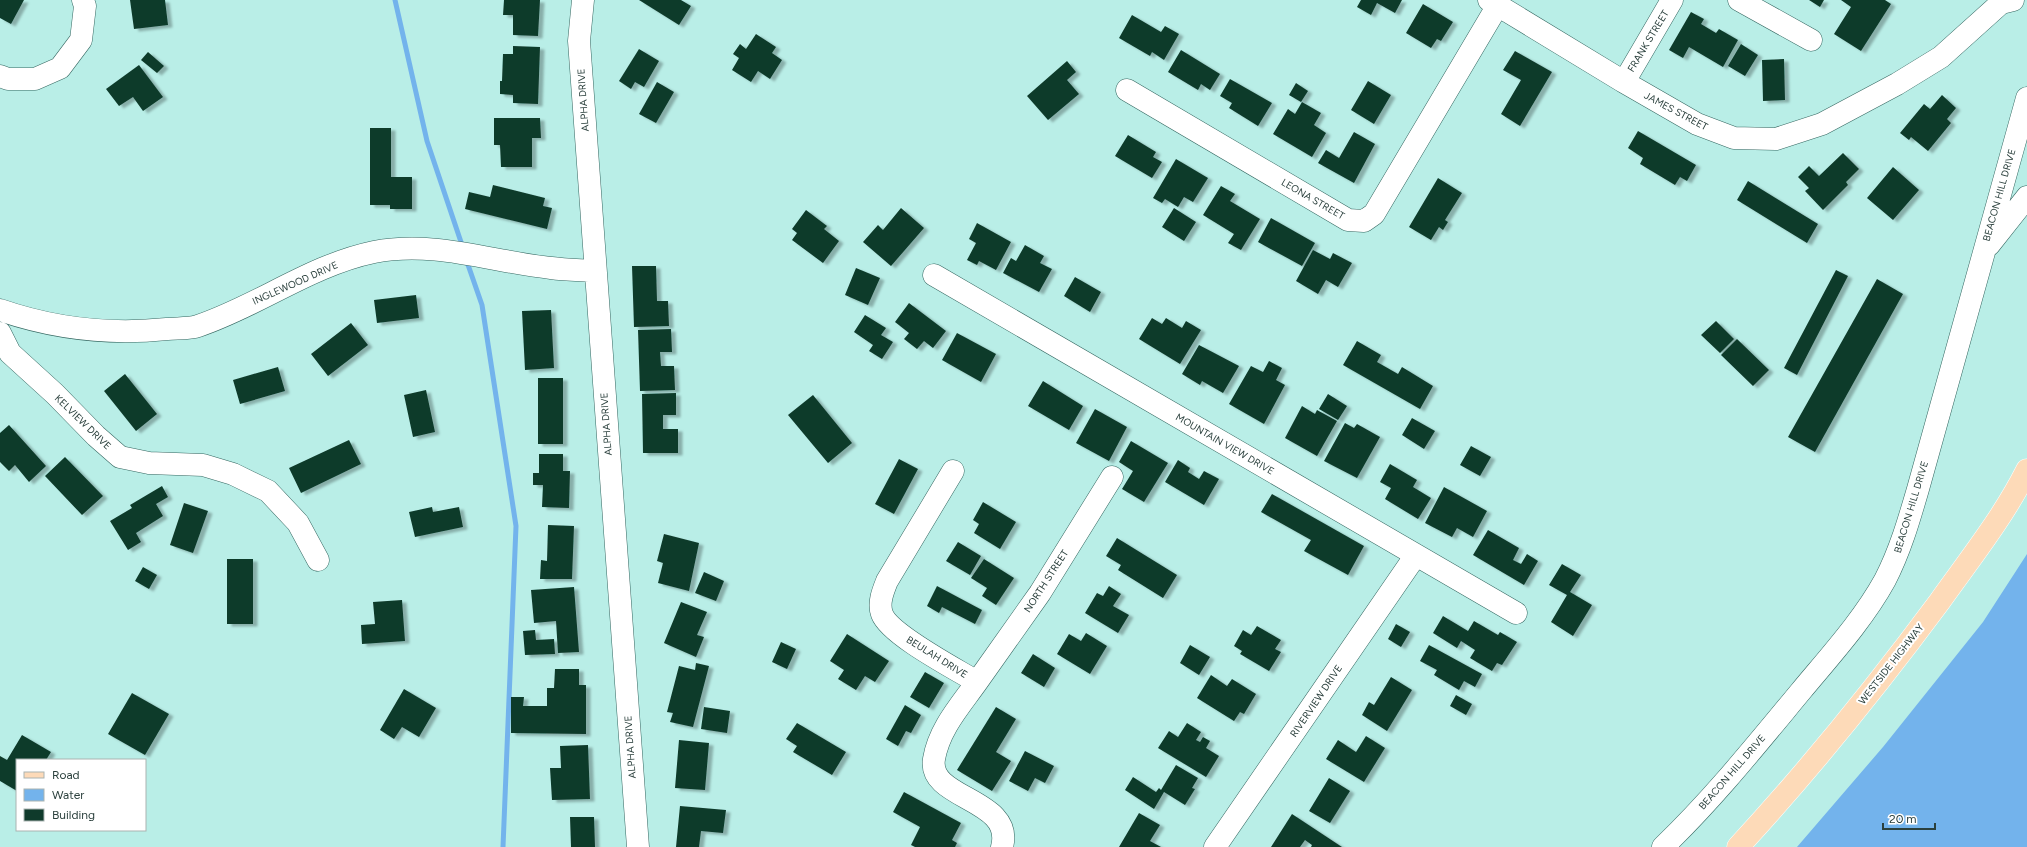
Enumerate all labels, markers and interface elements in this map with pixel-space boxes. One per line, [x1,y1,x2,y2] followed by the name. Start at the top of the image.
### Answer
[1624,7,1672,74] street label: FRANK STREET
[574,68,592,132] street label: ALPHA DRIVE
[1642,89,1710,133] street label: JAMES STREET
[1980,147,2018,243] street label: BEACON HILL DRIVE
[1279,176,1347,223] street label: LEONA STREET
[250,258,340,308] street label: INGLEWOOD DRIVE
[52,392,114,452] street label: KELVIEW DRIVE
[597,392,615,456] street label: ALPHA DRIVE
[1173,410,1277,478] street label: MOUNTAIN VIEW DRIVE
[1891,459,1931,555] street label: BEACON HILL DRIVE
[1021,547,1071,615] street label: NORTH STREET
[1856,621,1926,707] street label: WESTSIDE HIGHWAY
[904,633,970,681] street label: BEULAH DRIVE
[1287,662,1345,740] street label: RIVERVIEW DRIVE
[621,715,639,779] street label: ALPHA DRIVE
[1696,732,1768,812] street label: BEACON HILL DRIVE
[16,759,146,831] legend
[52,768,80,782] text: Road
[52,788,84,802] text: Water
[1883,805,1935,831] scale bar
[52,808,95,822] text: Building
[1889,812,1917,826] text: 20 m

